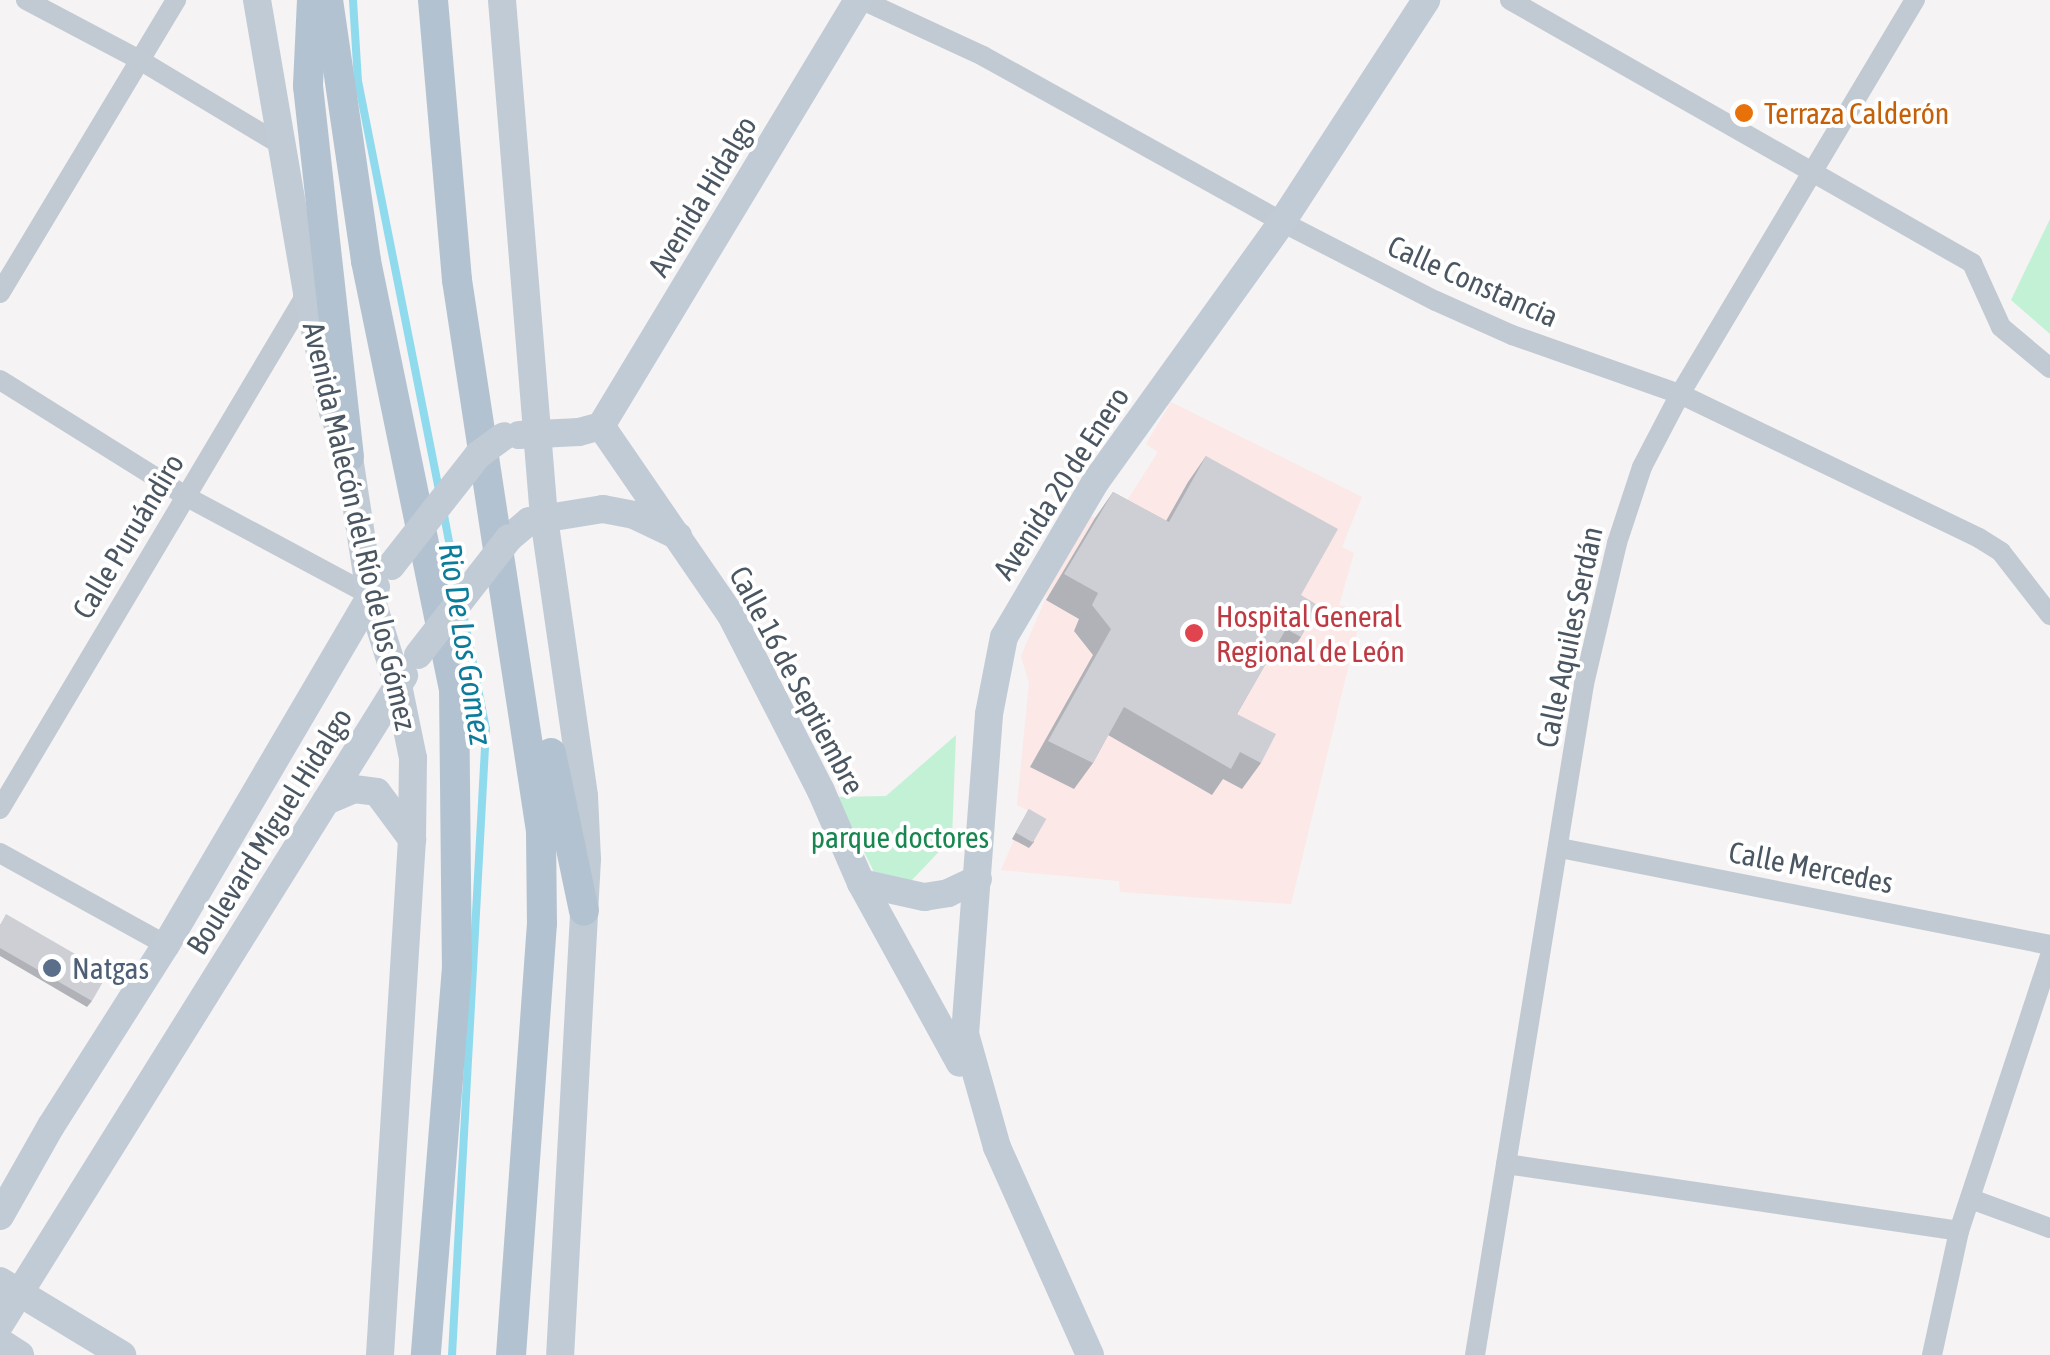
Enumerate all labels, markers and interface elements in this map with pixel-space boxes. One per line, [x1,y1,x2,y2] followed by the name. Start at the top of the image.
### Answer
[1764,95,1949,131] place label: Terraza Calderón
[1733,102,1755,124] marker: Terraza Calderón
[640,109,764,283] street label: Avenida Hidalgo
[1382,227,1564,335] street label: Calle Constancia
[295,319,425,733] street label: Avenida Malecón del Río de los Gómez
[985,380,1137,586] street label: Avenida 20 de Enero
[65,447,191,625] street label: Calle Puruándiro
[1528,523,1610,751] street label: Calle Aquiles Serdán
[430,540,500,748] water label: Rio De Los Gomez
[722,560,872,800] street label: Calle 16 de Septiembre
[1216,598,1405,668] place label: Hospital General Regional de León
[1181,620,1207,646] marker: Hospital General Regional de León
[179,701,359,961] street label: Boulevard Miguel Hidalgo
[811,819,989,855] park label: parque doctores
[1726,833,1896,901] street label: Calle Mercedes
[72,950,149,986] place label: Natgas
[41,957,63,979] marker: Natgas

